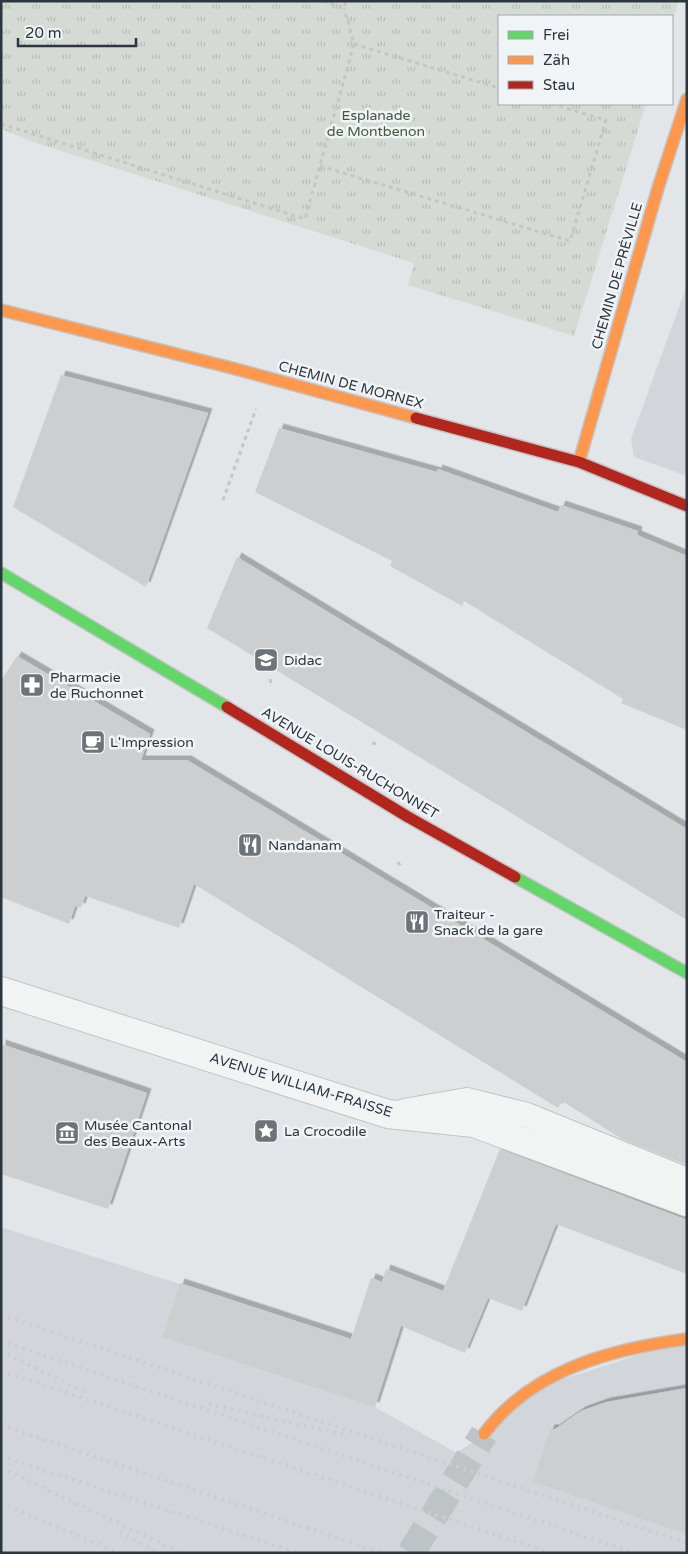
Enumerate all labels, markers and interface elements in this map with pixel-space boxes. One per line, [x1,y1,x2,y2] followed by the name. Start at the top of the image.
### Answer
[18,15,135,47] scale bar
[498,15,673,105] legend
[25,24,62,42] text: 20 m
[543,26,569,44] text: Frei
[543,51,570,69] text: Zäh
[543,76,575,94] text: Stau
[327,107,425,140] park label: Esplanade de Montbenon
[588,201,646,351] street label: CHEMIN DE PRÉVILLE
[277,357,425,413] street label: CHEMIN DE MORNEX
[253,647,279,673] school or university icon: Didac
[284,652,322,669] place label: Didac
[50,669,144,702] place label: Pharmacie de Ruchonnet
[19,672,45,698] pharmacy icon: Pharmacie de Ruchonnet
[258,703,442,823] street label: AVENUE LOUIS-RUCHONNET
[80,729,106,755] cafe icon: L'Impression
[110,734,194,751] place label: L'Impression
[237,832,263,858] restaurant icon: Nandanam
[268,837,342,854] place label: Nandanam
[434,906,543,939] place label: Traiteur - Snack de la gare
[404,909,430,935] restaurant icon: Traiteur - Snack de la gare
[208,1049,394,1121] street label: AVENUE WILLIAM-FRAISSE
[84,1117,192,1150] place label: Musée Cantonal des Beaux-Arts
[253,1118,279,1144] place icon: La Crocodile
[54,1120,80,1146] museum icon: Musée Cantonal des Beaux-Arts
[284,1123,367,1140] place label: La Crocodile

